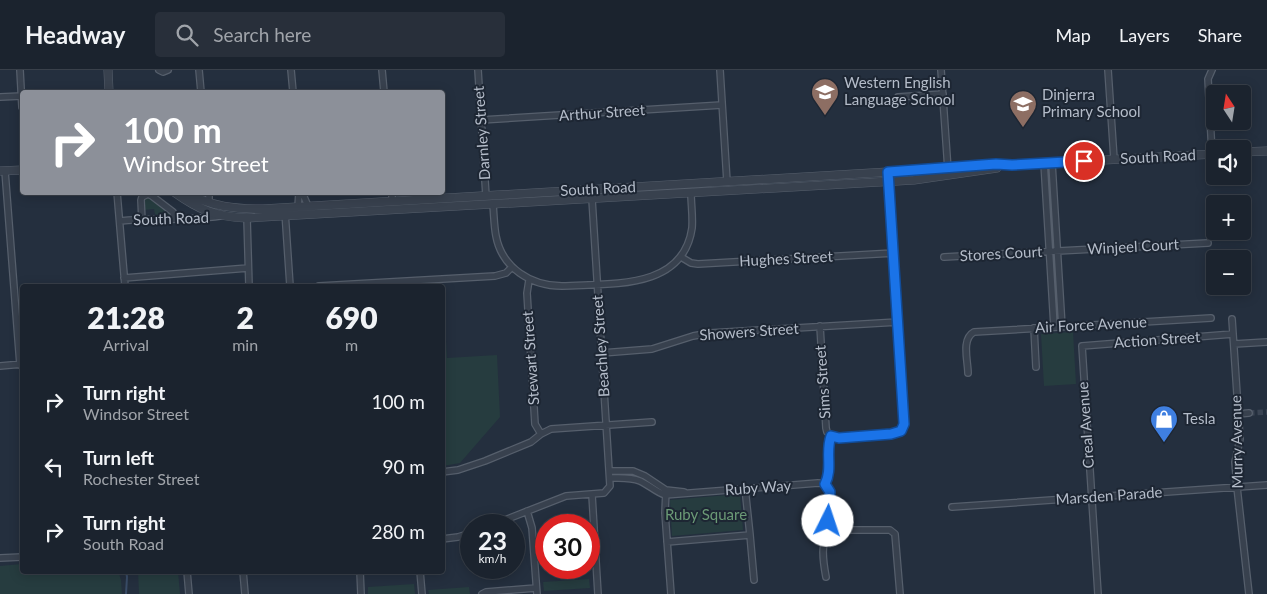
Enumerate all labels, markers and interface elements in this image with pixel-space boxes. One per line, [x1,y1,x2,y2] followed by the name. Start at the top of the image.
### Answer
[155,12,505,57] search box
[25,20,125,49] text: Headway
[173,21,201,49] icon: search
[213,23,311,46] text: Search here
[1055,24,1091,46] text: Map
[1119,24,1170,46] text: Layers
[1198,24,1242,46] text: Share
[844,73,955,108] place label: Western English Language School
[810,77,840,116] school or university icon: Western English Language School
[469,85,493,181] street label: Darnley Street
[1042,85,1141,120] place label: Dinjerra Primary School
[1206,85,1251,130] north arrow
[1206,85,1251,295] map controls
[1008,89,1038,128] school or university icon: Dinjerra Primary School
[558,100,646,124] street label: Arthur Street
[123,108,222,150] text: 100 m
[40,110,105,175] icon: right
[1063,140,1105,182] pin
[1206,140,1251,185] button: sound
[1120,145,1196,167] street label: South Road
[1070,147,1098,175] icon: arrive
[123,150,269,177] text: Windsor Street
[560,177,636,199] street label: South Road
[1206,195,1251,240] button: +
[133,208,209,228] street label: South Road
[1087,235,1180,257] street label: Winjeel Court
[959,242,1043,264] street label: Stores Court
[739,247,834,269] street label: Hughes Street
[1206,250,1251,295] button: −
[587,294,613,398] street label: Beachley Street
[87,299,165,335] text: 21:28
[236,299,254,335] text: 2
[325,299,378,335] text: 690
[518,310,542,406] street label: Stewart Street
[1034,312,1147,336] street label: Air Force Avenue
[699,319,800,343] street label: Showers Street
[1113,327,1201,351] street label: Action Street
[103,335,149,354] text: Arrival
[232,335,258,354] text: min
[345,335,358,354] text: m
[810,344,834,420] street label: Sims Street
[83,381,165,404] text: Turn right
[1073,381,1097,469] street label: Creal Avenue
[40,388,68,416] icon: right
[371,390,425,413] text: 100 m
[1226,395,1246,489] street label: Murry Avenue
[83,404,189,423] text: Windsor Street
[1149,404,1179,443] shop icon: Tesla
[1183,409,1215,427] place label: Tesla
[83,446,154,469] text: Turn left
[40,453,68,481] icon: left
[382,455,425,478] text: 90 m
[83,469,199,488] text: Rochester Street
[724,476,792,498] street label: Ruby Way
[1055,482,1163,508] street label: Marsden Parade
[801,494,853,546] position arrow
[665,505,747,523] park label: Ruby Square
[83,511,165,534] text: Turn right
[535,514,600,579] speed limit sign: 30
[40,518,68,546] icon: right
[371,520,425,543] text: 280 m
[478,525,507,555] text: 23
[83,534,164,553] text: South Road
[478,551,507,566] text: km/h

